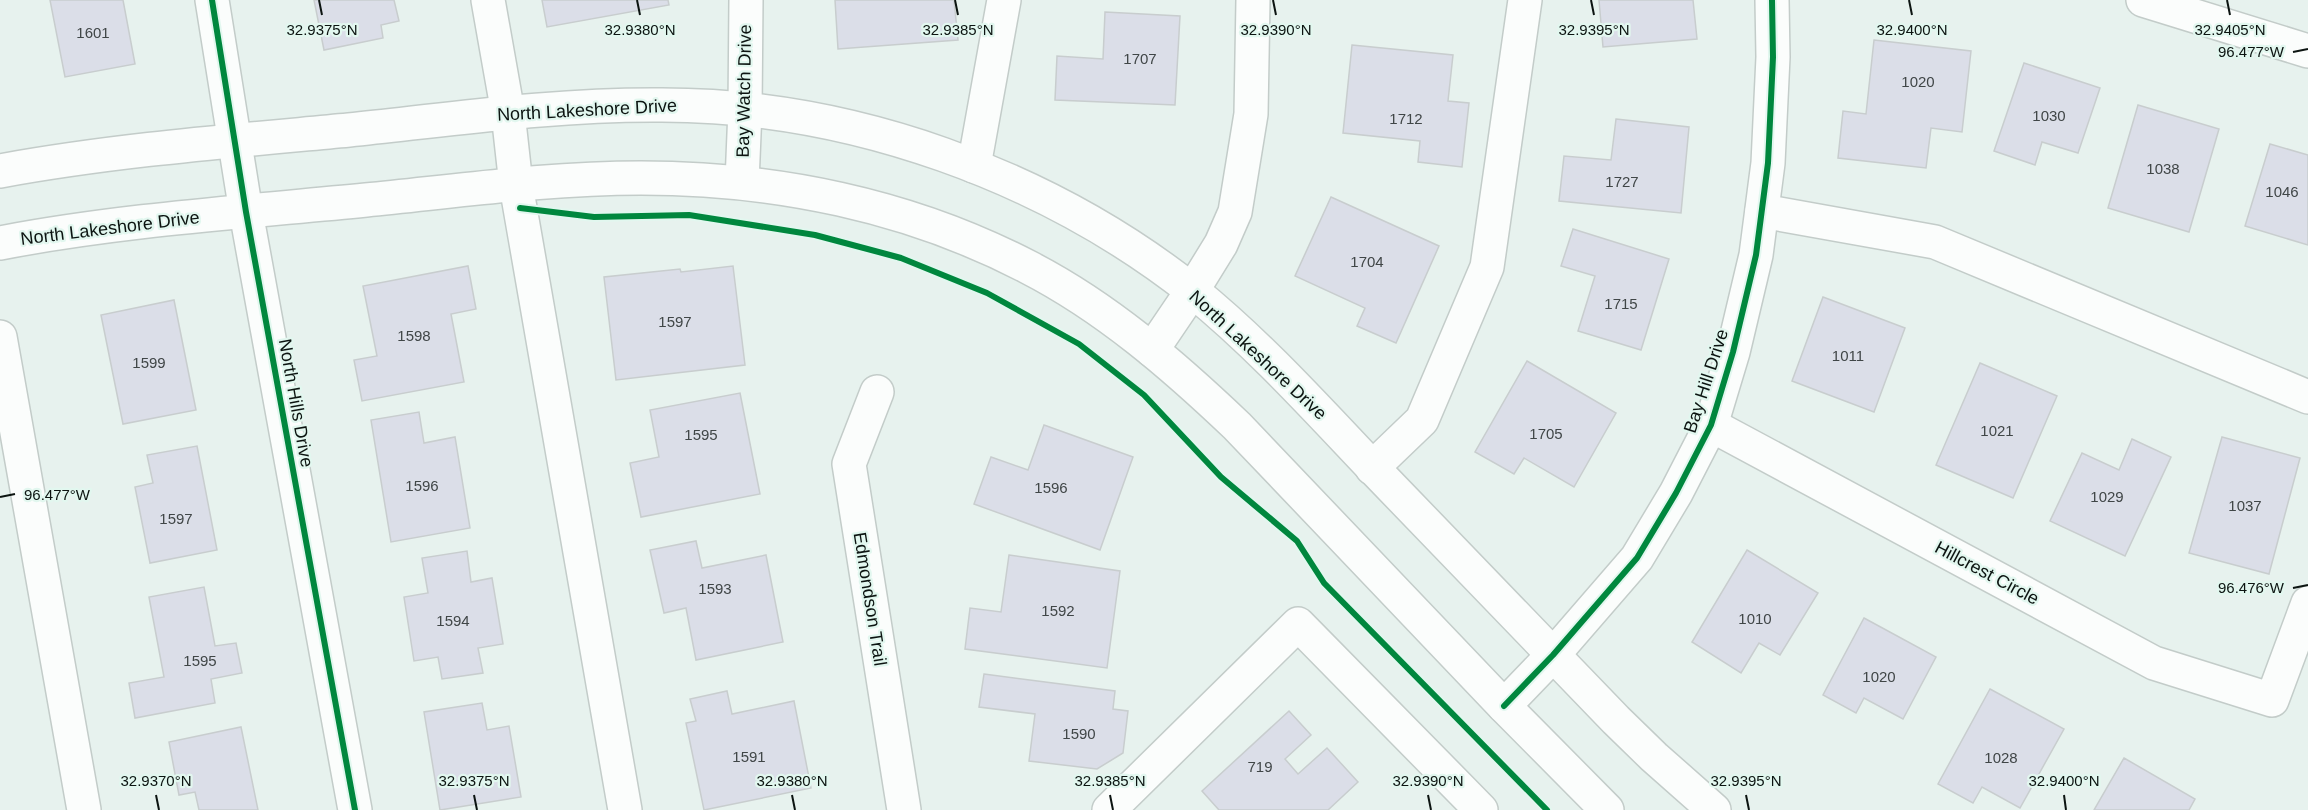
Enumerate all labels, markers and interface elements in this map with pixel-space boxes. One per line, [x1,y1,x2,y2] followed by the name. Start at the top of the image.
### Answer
[286,21,358,38] text: 32.9375°N
[604,21,676,38] text: 32.9380°N
[922,21,994,38] text: 32.9385°N
[1240,21,1312,38] text: 32.9390°N
[1558,21,1630,38] text: 32.9395°N
[1876,21,1948,38] text: 32.9400°N
[2194,21,2266,38] text: 32.9405°N
[76,24,110,41] house number: 1601
[733,24,755,158] street label: Bay Watch Drive
[2218,43,2285,60] text: 96.477°W
[1123,50,1157,67] house number: 1707
[1901,73,1935,90] house number: 1020
[497,95,677,125] street label: North Lakeshore Drive
[2032,107,2066,124] house number: 1030
[1389,110,1423,127] house number: 1712
[2146,160,2180,177] house number: 1038
[1605,173,1639,190] house number: 1727
[2265,183,2299,200] house number: 1046
[19,207,201,249] street label: North Lakeshore Drive
[1350,253,1384,270] house number: 1704
[1185,286,1331,424] street label: North Lakeshore Drive
[1604,295,1638,312] house number: 1715
[658,313,692,330] house number: 1597
[397,327,431,344] house number: 1598
[1680,327,1732,435] street label: Bay Hill Drive
[275,337,317,469] street label: North Hills Drive
[1832,347,1864,364] house number: 1011
[132,354,166,371] house number: 1599
[1980,422,2014,439] house number: 1021
[1529,425,1563,442] house number: 1705
[684,426,718,443] house number: 1595
[405,477,439,494] house number: 1596
[1034,479,1068,496] house number: 1596
[24,486,91,503] text: 96.477°W
[2090,488,2124,505] house number: 1029
[2228,497,2262,514] house number: 1037
[159,510,193,527] house number: 1597
[850,531,890,667] street label: Edmondson Trail
[1932,537,2042,609] street label: Hillcrest Circle
[2218,579,2285,596] text: 96.476°W
[698,580,732,597] house number: 1593
[1041,602,1075,619] house number: 1592
[1738,610,1772,627] house number: 1010
[436,612,470,629] house number: 1594
[183,652,217,669] house number: 1595
[1862,668,1896,685] house number: 1020
[1062,725,1096,742] house number: 1590
[732,748,766,765] house number: 1591
[1984,749,2018,766] house number: 1028
[1247,758,1273,775] house number: 719
[120,772,192,789] text: 32.9370°N
[438,772,510,789] text: 32.9375°N
[756,772,828,789] text: 32.9380°N
[1074,772,1146,789] text: 32.9385°N
[1392,772,1464,789] text: 32.9390°N
[1710,772,1782,789] text: 32.9395°N
[2028,772,2100,789] text: 32.9400°N

